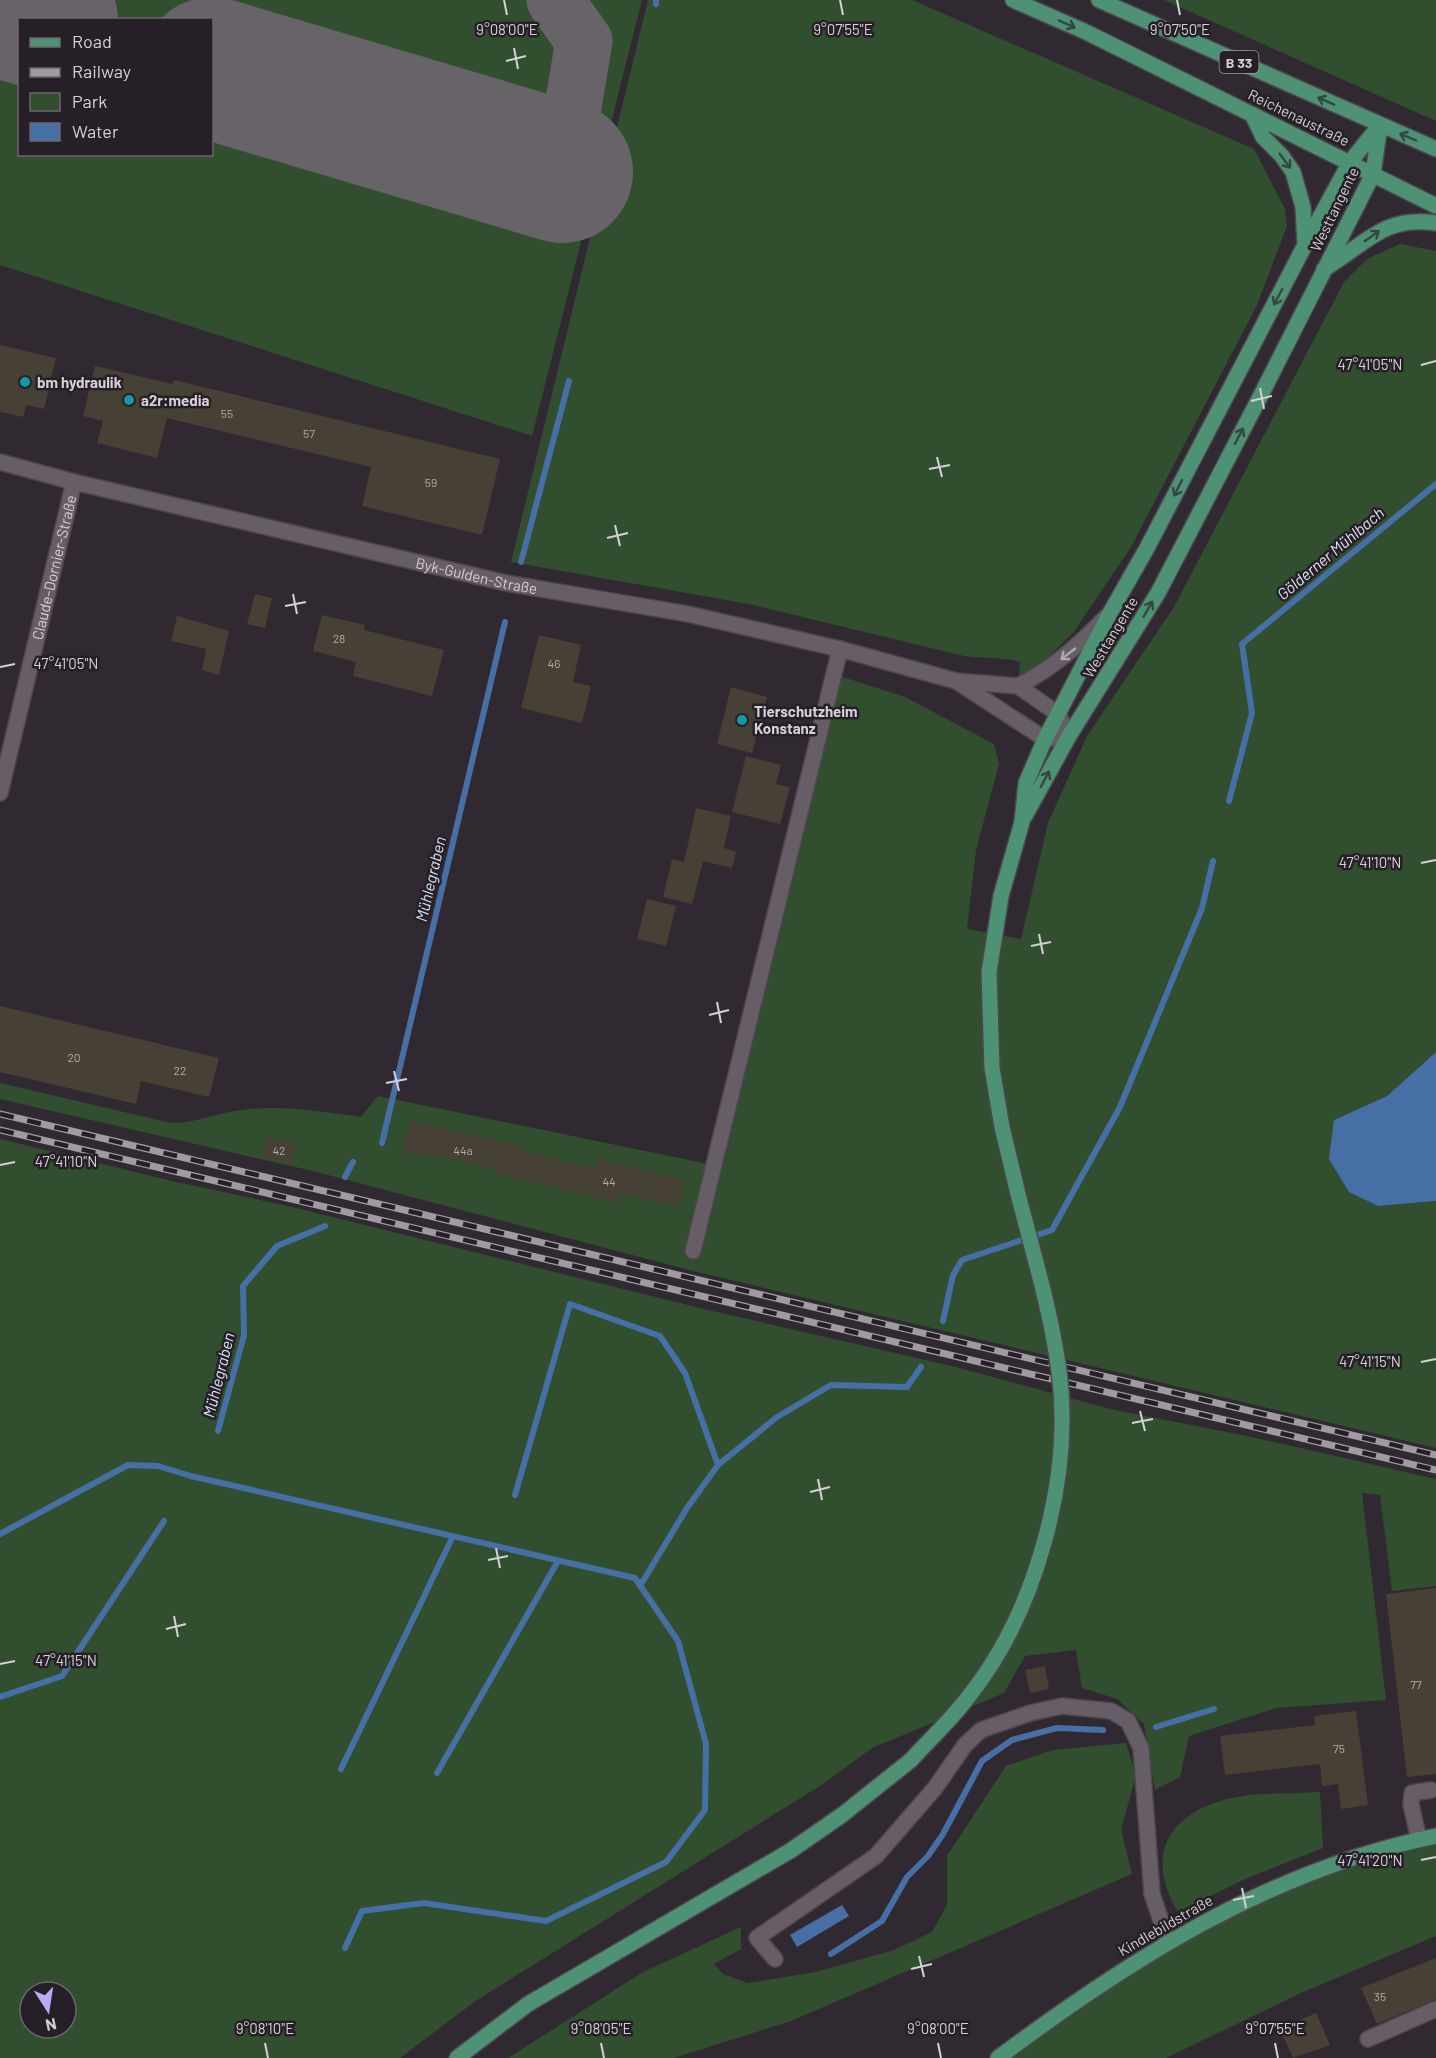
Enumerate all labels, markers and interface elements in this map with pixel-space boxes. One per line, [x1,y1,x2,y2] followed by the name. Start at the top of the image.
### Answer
[18,18,213,156] legend
[1057,18,1075,30] one-way arrow
[476,20,538,38] text: 9°08'00"E
[813,20,873,38] text: 9°07'55"E
[1150,20,1210,38] text: 9°07'50"E
[72,30,112,52] text: Road
[1220,51,1258,73] road number: B 33
[72,60,131,82] text: Railway
[1245,85,1353,149] street label: Reichenaustraße
[72,90,107,112] text: Park
[1318,95,1336,106] one-way arrow
[72,120,119,142] text: Water
[1399,131,1417,142] one-way arrow
[1279,152,1291,168] one-way arrow
[1306,164,1362,254] street label: Westtangente
[1364,230,1380,242] one-way arrow
[1272,288,1284,305] one-way arrow
[1337,355,1403,373] text: 47°41'05"N
[37,373,122,391] place label: bm hydraulik
[18,375,32,389] marker: bm hydraulik
[141,391,210,409] place label: a2r:media
[122,393,136,407] marker: a2r:media
[221,406,233,420] house number: 55
[303,426,315,440] house number: 57
[1233,428,1245,445] one-way arrow
[425,475,437,489] house number: 59
[1172,479,1183,497] one-way arrow
[28,493,80,642] street label: Claude-Dornier-Straße
[1273,503,1387,603] water label: Gölderner Mühlbach
[414,553,539,597] street label: Byk-Gulden-Straße
[1079,593,1141,681] street label: Westtangente
[1143,601,1155,618] one-way arrow
[333,631,345,645] house number: 28
[1061,647,1076,661] one-way arrow
[33,654,99,672] text: 47°41'05"N
[548,656,560,670] house number: 46
[754,702,858,737] place label: Tierschutzheim Konstanz
[735,713,749,727] marker: Tierschutzheim Konstanz
[1039,771,1051,788] one-way arrow
[411,835,449,923] water label: Mühlegraben
[1339,853,1401,871] text: 47°41'10"N
[67,1050,81,1064] house number: 20
[174,1063,186,1077] house number: 22
[272,1143,286,1157] house number: 42
[453,1143,473,1157] house number: 44a
[35,1152,97,1170] text: 47°41'10"N
[602,1174,616,1188] house number: 44
[198,1331,238,1419] water label: Mühlegraben
[1339,1352,1401,1370] text: 47°41'15"N
[35,1651,97,1669] text: 47°41'15"N
[1410,1677,1422,1691] house number: 77
[1333,1741,1345,1755] house number: 75
[1337,1851,1403,1869] text: 47°41'20"N
[1114,1891,1216,1959] street label: Kindlebildstraße
[18,1980,78,2040] north arrow
[1374,1989,1386,2003] house number: 35
[44,2015,58,2036] text: N
[236,2019,294,2037] text: 9°08'10"E
[570,2019,632,2037] text: 9°08'05"E
[907,2019,969,2037] text: 9°08'00"E
[1245,2019,1305,2037] text: 9°07'55"E

